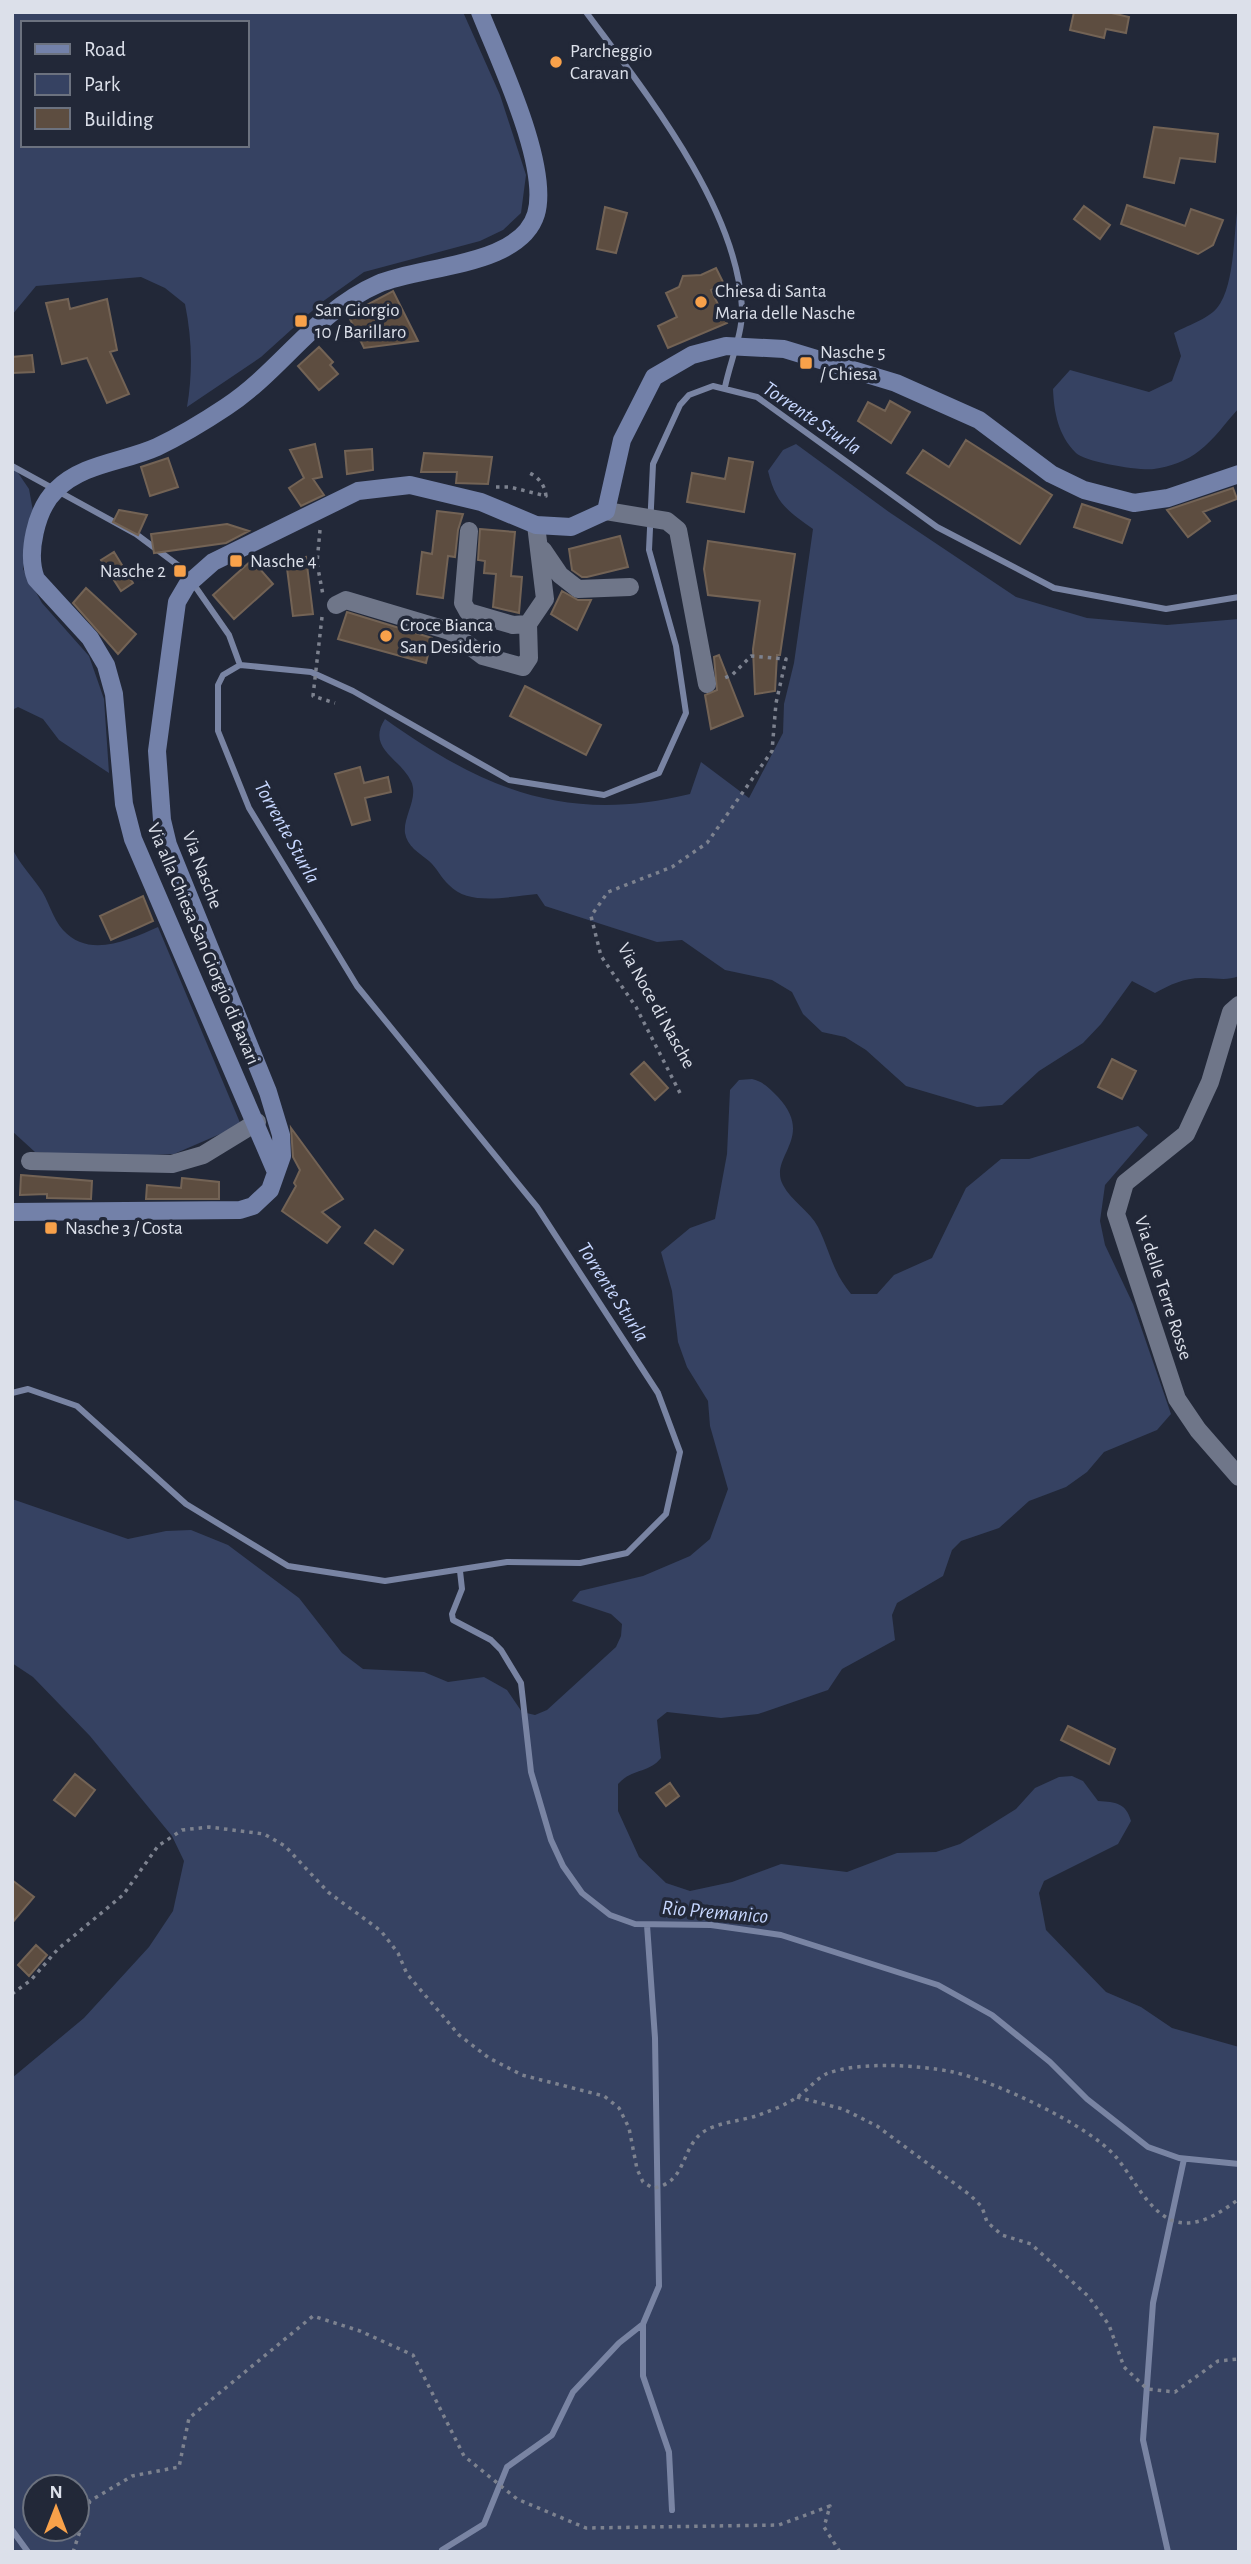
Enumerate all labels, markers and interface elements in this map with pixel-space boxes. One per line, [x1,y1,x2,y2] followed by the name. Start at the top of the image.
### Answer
[21,21,248,147] legend
[84,39,126,60] text: Road
[570,42,652,83] place label: Parcheggio Caravan
[548,54,564,70] marker: Parcheggio Caravan
[84,74,121,95] text: Park
[84,109,154,130] text: Building
[715,282,855,323] place label: Chiesa di Santa Maria delle Nasche
[693,294,709,310] marker: Chiesa di Santa Maria delle Nasche
[315,301,406,342] place label: San Giorgio 10 / Barillaro
[293,313,309,329] marker: San Giorgio 10 / Barillaro
[820,343,885,384] place label: Nasche 5 / Chiesa
[798,355,814,371] marker: Nasche 5 / Chiesa
[759,377,865,459] water label: Torrente Sturla
[250,552,317,571] place label: Nasche 4
[228,553,244,569] marker: Nasche 4
[100,562,166,581] place label: Nasche 2
[172,563,188,579] marker: Nasche 2
[400,616,501,657] place label: Croce Bianca San Desiderio
[378,628,394,644] marker: Croce Bianca San Desiderio
[250,777,324,887] water label: Torrente Sturla
[143,820,263,1068] street label: Via alla Chiesa San Giorgio di Bavari
[179,829,225,911] street label: Via Nasche
[614,940,698,1072] street label: Via Noce di Nasche
[1131,1214,1195,1362] street label: Via delle Terre Rosse
[65,1219,183,1238] place label: Nasche 3 / Costa
[43,1220,59,1236] marker: Nasche 3 / Costa
[573,1239,653,1345] water label: Torrente Sturla
[661,1897,769,1927] water label: Rio Premanico
[21,2473,91,2543] north arrow
[49,2483,63,2502] text: N

